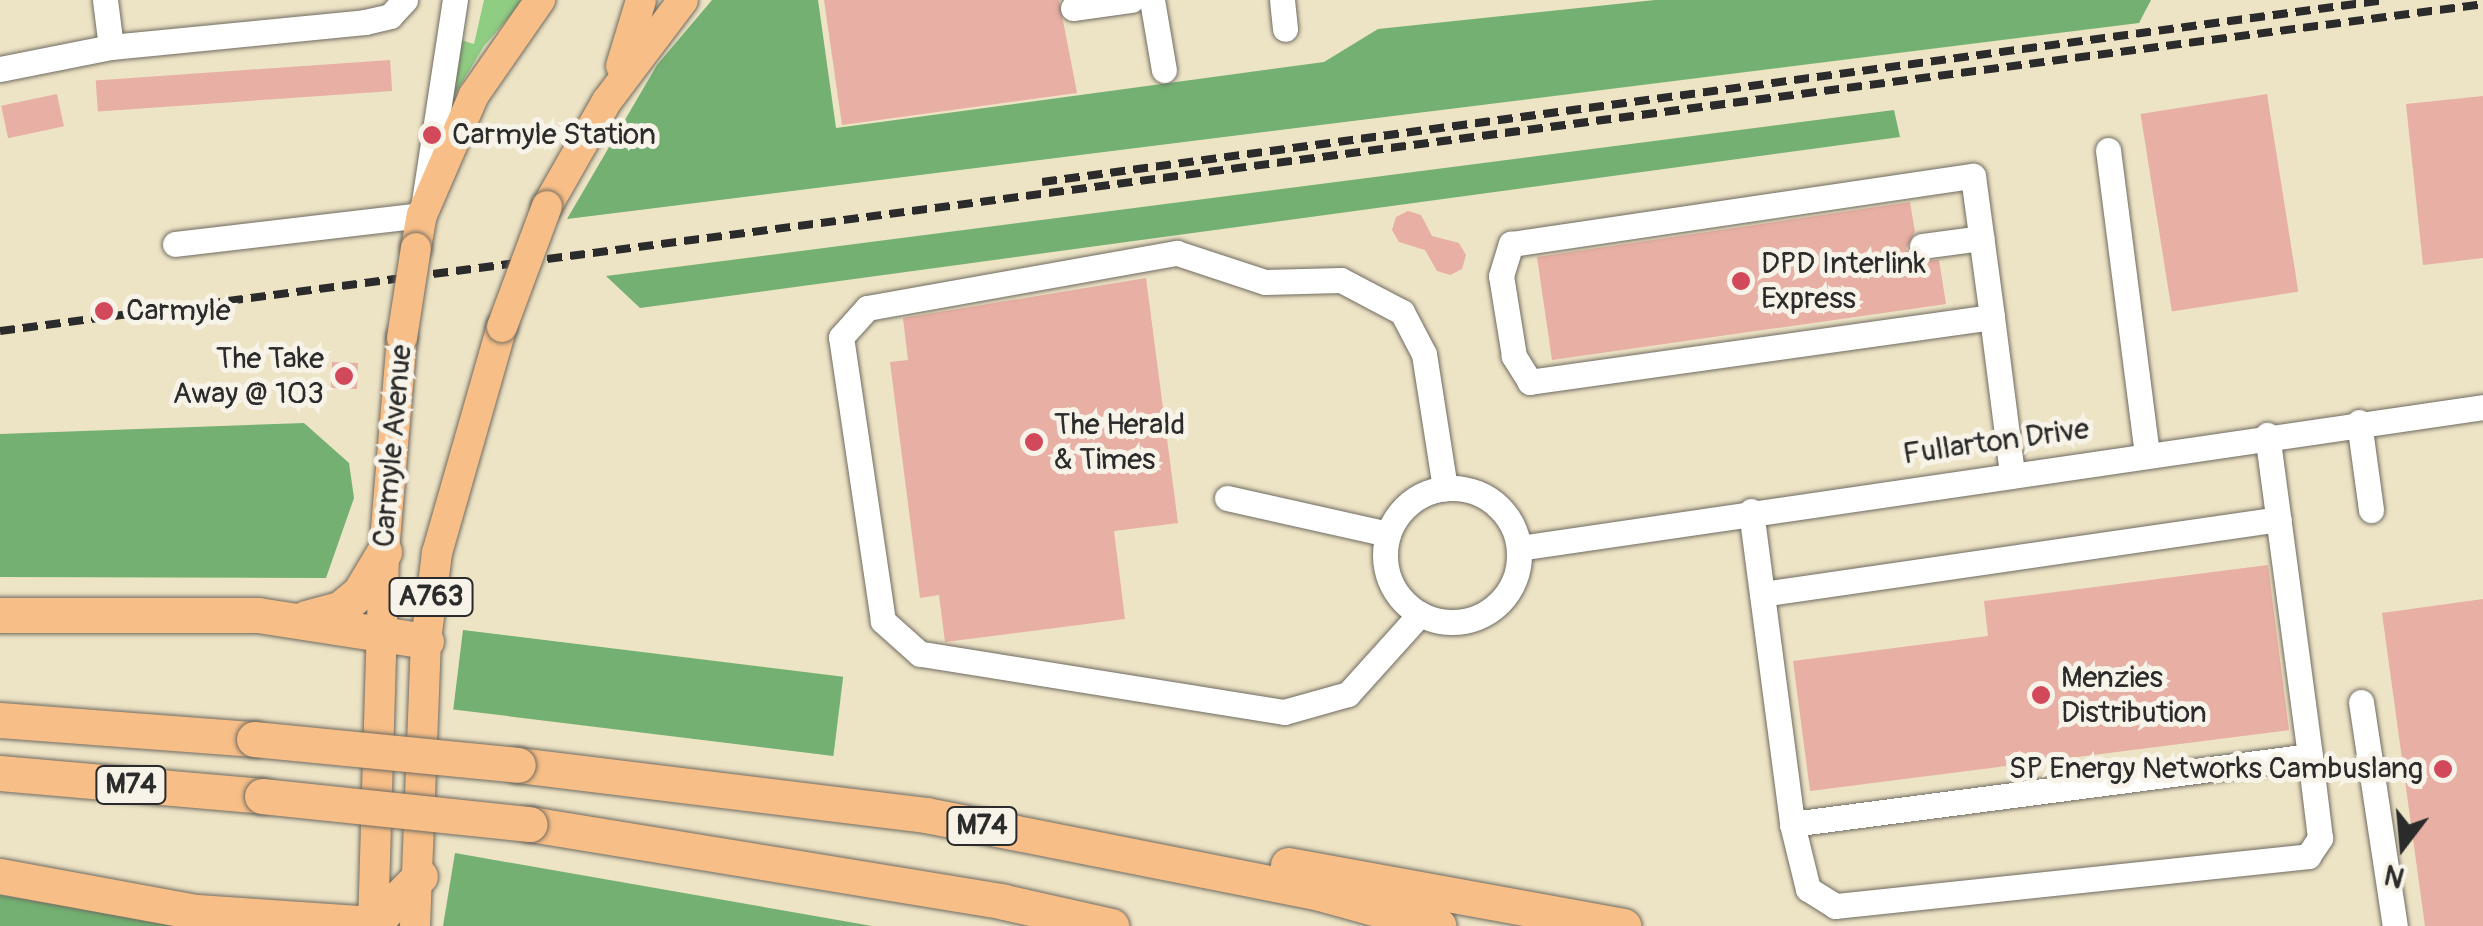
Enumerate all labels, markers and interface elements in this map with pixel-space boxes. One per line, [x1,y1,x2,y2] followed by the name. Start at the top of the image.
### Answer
[452,117,656,153] place label: Carmyle Station
[421,124,443,146] marker: Carmyle Station
[1761,246,1926,316] place label: DPD Interlink Express
[1730,270,1752,292] marker: DPD Interlink Express
[126,293,231,329] place label: Carmyle
[91,298,117,324] marker: Carmyle
[173,341,324,412] place label: The Take Away @ 103
[366,343,420,549] street label: Carmyle Avenue
[333,365,355,387] marker: The Take Away @ 103
[1054,407,1185,478] place label: The Herald & Times
[1901,411,2091,473] street label: Fullarton Drive
[1023,431,1045,453] marker: The Herald & Times
[388,574,474,620] road number: A763
[2061,660,2207,730] place label: Menzies Distribution
[2030,684,2052,706] marker: Menzies Distribution
[2009,751,2423,787] place label: SP Energy Networks Cambuslang
[2432,758,2454,780] marker: SP Energy Networks Cambuslang
[94,762,168,808] road number: M74
[2353,796,2453,896] north arrow
[944,803,1020,849] road number: M74
[2381,856,2409,895] text: N

